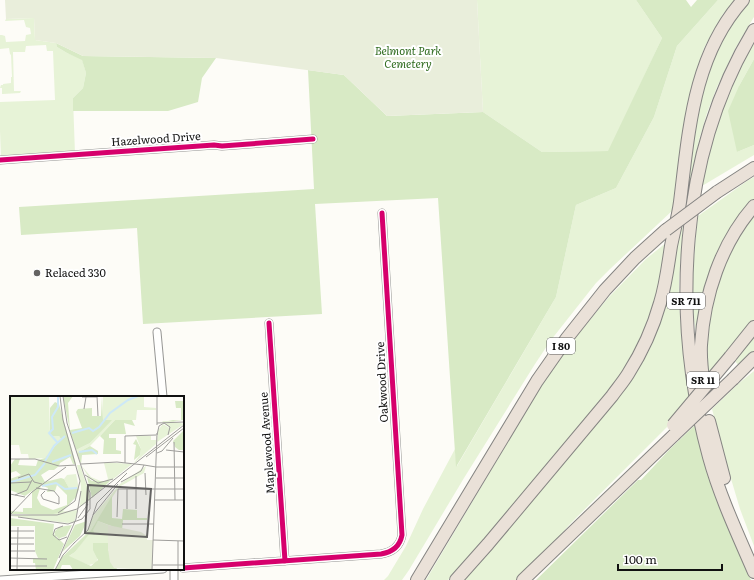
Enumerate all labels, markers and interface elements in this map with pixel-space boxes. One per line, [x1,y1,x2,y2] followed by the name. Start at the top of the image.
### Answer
[375,42,441,71] park label: Belmont Park Cemetery
[111,127,201,149] street label: Hazelwood Drive
[45,264,106,280] place label: Relaced 330
[32,268,42,278] marker: Relaced 330
[667,293,705,309] road number: SR 711
[547,338,575,354] road number: I 80
[371,341,391,423] street label: Oakwood Drive
[687,372,719,388] road number: SR 11
[254,391,278,495] street label: Maplewood Avenue
[10,396,184,570] inset map
[618,546,722,572] scale bar
[624,550,657,568] text: 100 m

